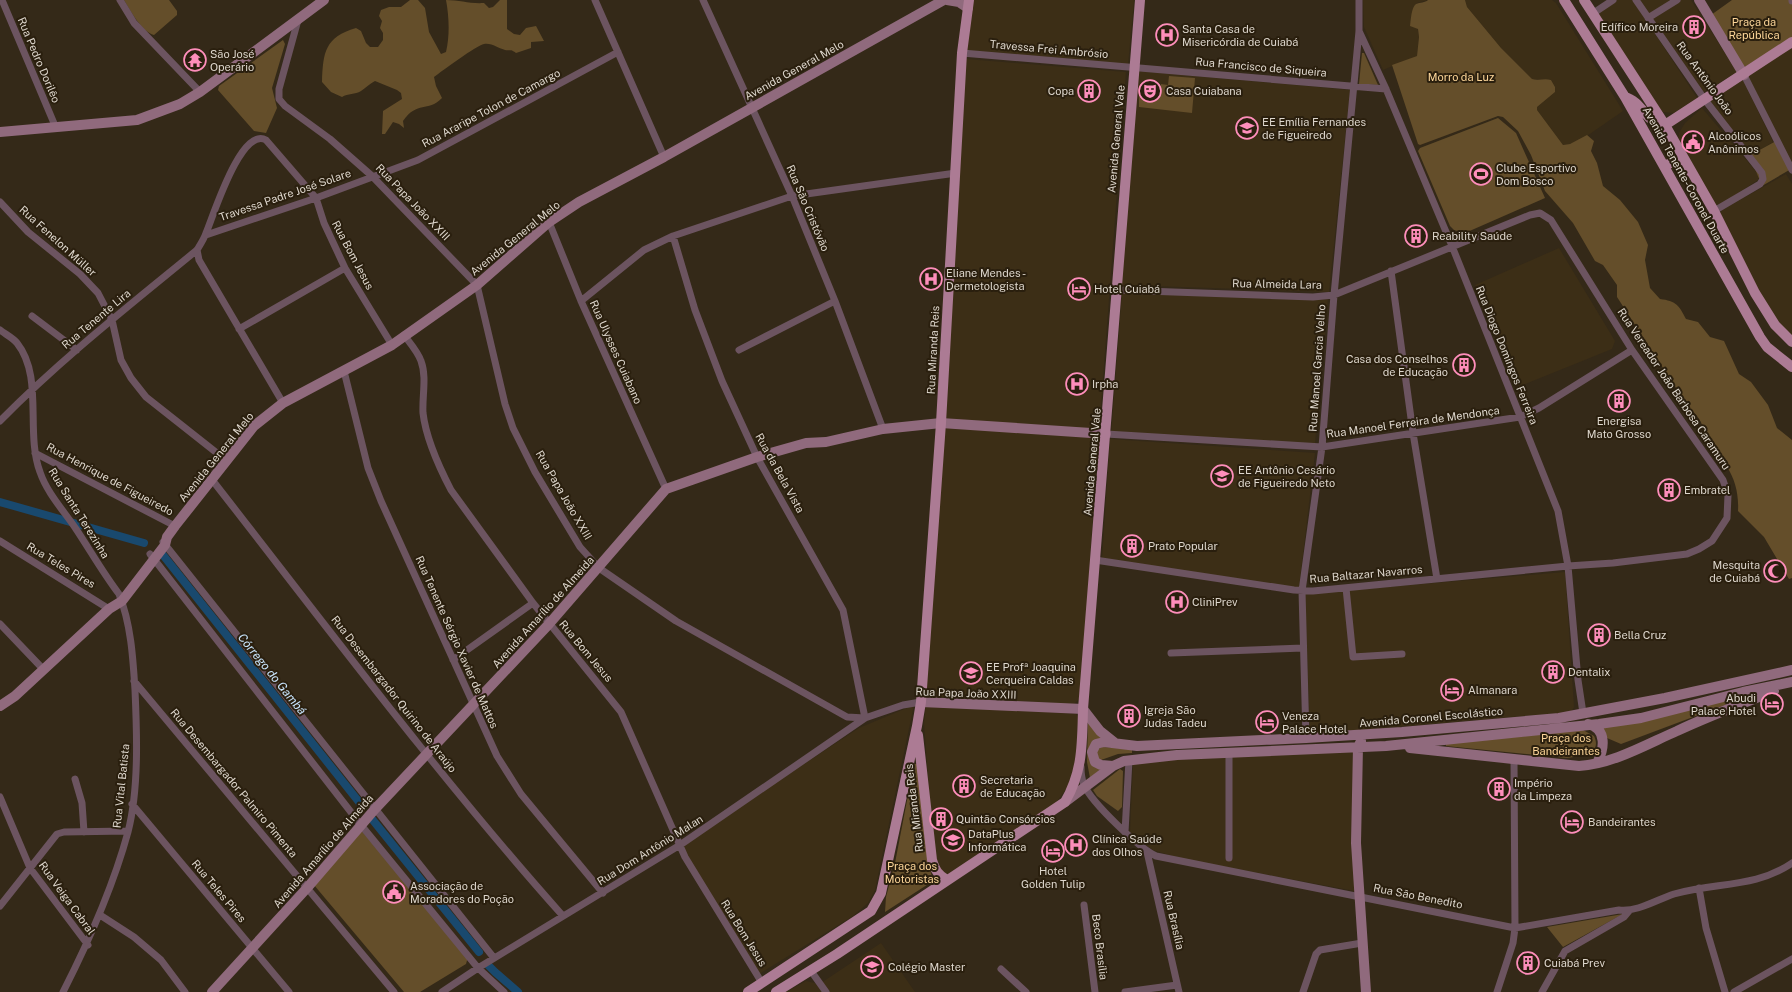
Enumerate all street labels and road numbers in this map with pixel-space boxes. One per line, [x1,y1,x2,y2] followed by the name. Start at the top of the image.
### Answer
[16,15,62,105] street label: Rua Pedro Dorilêo
[742,38,846,102] street label: Avenida General Melo
[989,38,1109,60] street label: Travessa Frei Ambrósio
[1674,39,1736,117] street label: Rua Antônio João
[1195,55,1327,79] street label: Rua Francisco de Siqueira
[420,66,562,150] street label: Rua Araripe Tolon de Camargo
[1105,85,1127,193] street label: Avenida General Vale
[1641,105,1731,255] street label: Avenida Tenente-Coronel Duarte
[374,161,452,243] street label: Rua Papa João XXIII
[784,163,832,253] street label: Rua São Cristóvão
[218,167,352,223] street label: Travessa Padre José Solare
[468,198,562,278] street label: Avenida General Melo
[17,203,99,279] street label: Rua Fenelon Müller
[330,218,376,292] street label: Rua Bom Jesus
[1232,277,1322,291] street label: Rua Almeida Lara
[1474,284,1540,426] street label: Rua Diogo Domingos Ferreira
[59,287,133,351] street label: Rua Tenente Lira
[588,298,644,406] street label: Rua Ulysses Cuiabano
[1307,304,1327,432] street label: Rua Manoel Garcia Velho
[925,305,941,395] street label: Rua Miranda Reis
[1615,306,1733,472] street label: Rua Vereador João Barbosa Caramuru
[1326,404,1500,441] street label: Rua Manoel Ferreira de Mendonça
[1081,408,1103,516] street label: Avenida General Vale
[176,410,256,504] street label: Avenida General Melo
[753,431,807,515] street label: Rua da Bela Vista
[44,440,176,518] street label: Rua Henrique de Figueiredo
[534,448,594,542] street label: Rua Papa João XXIII
[46,466,112,560] street label: Rua Santa Terezinha
[25,540,98,590] street label: Rua Teles Pires
[413,554,501,731] street label: Rua Tenente Sérgio Xavier de Mattos
[490,554,596,670] street label: Avenida Amarílio de Almeida
[1309,563,1423,585] street label: Rua Baltazar Navarros
[329,613,459,775] street label: Rua Desembargador Quirino de Araújo
[557,618,615,684] street label: Rua Bom Jesus
[915,685,1017,701] street label: Rua Papa João XXIII
[1359,705,1503,729] street label: Avenida Coronel Escolástico
[168,706,300,860] street label: Rua Desembargador Palmiro Pimenta
[111,743,131,829] street label: Rua Vital Batista
[903,763,925,853] street label: Rua Miranda Reis
[271,792,375,910] street label: Avenida Amarílio de Almeida
[595,813,705,887] street label: Rua Dom Antônio Malan
[189,857,249,925] street label: Rua Teles Pires
[37,859,97,937] street label: Rua Veiga Cabral
[1372,881,1464,911] street label: Rua São Benedito
[1161,889,1187,951] street label: Rua Brasília
[719,897,770,969] street label: Rua Bom Jesus
[1090,913,1110,981] street label: Beco Brasília

